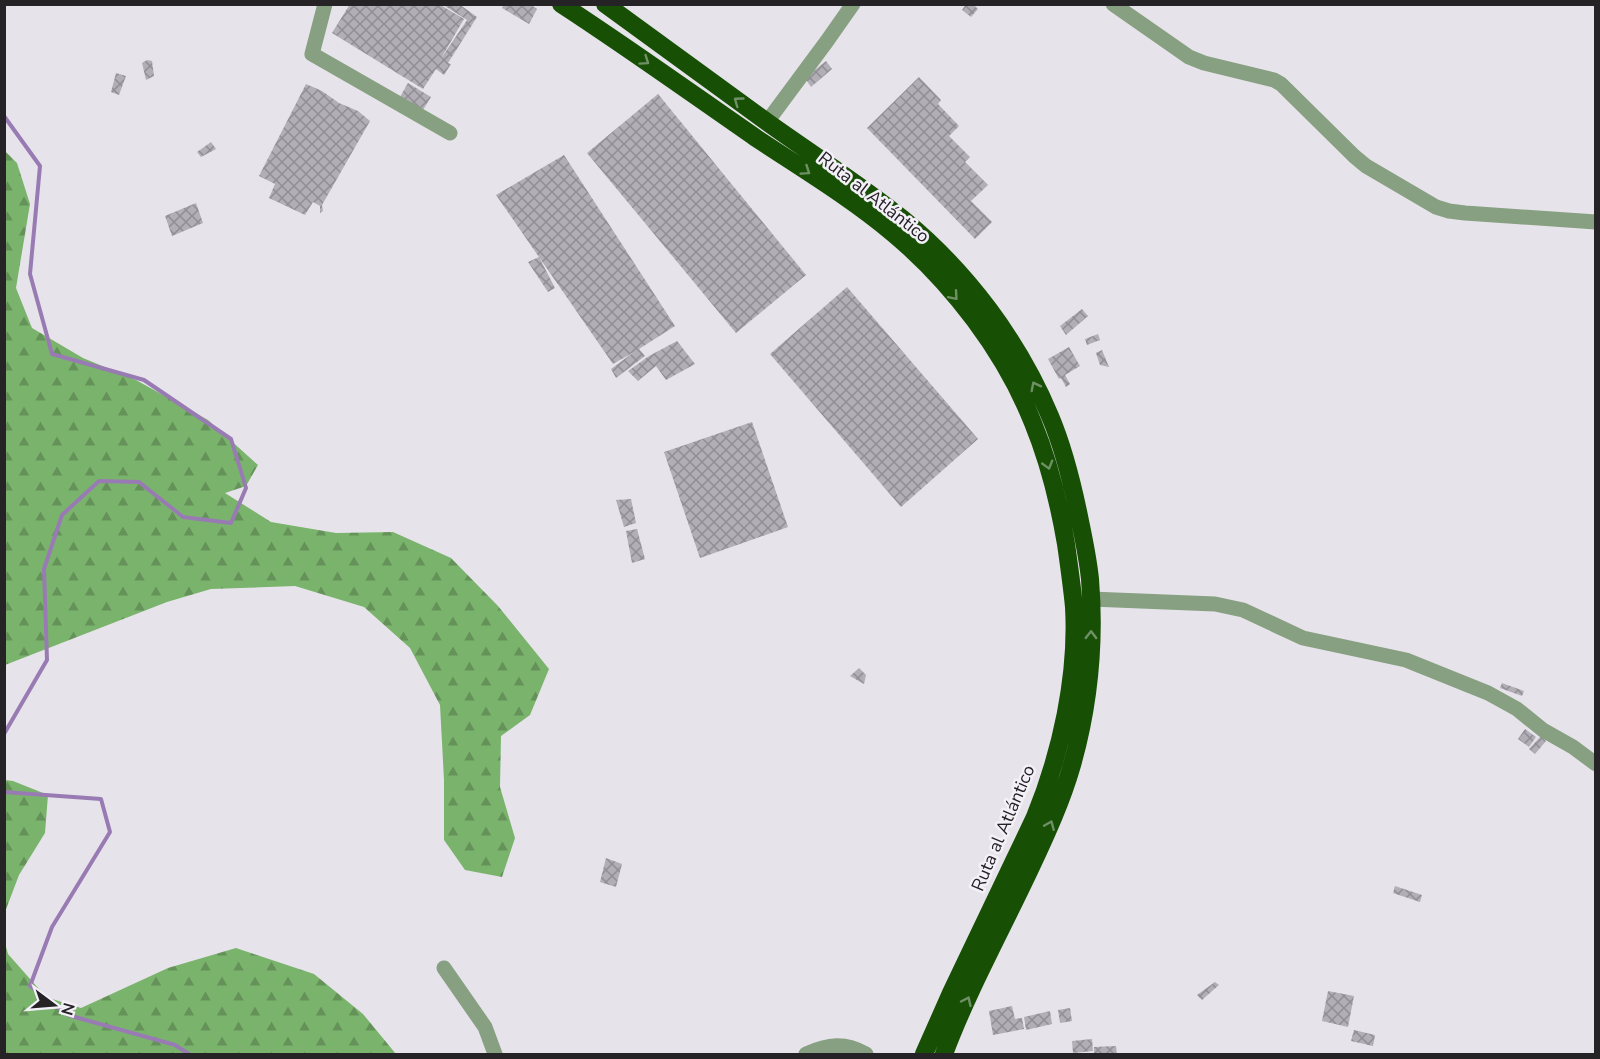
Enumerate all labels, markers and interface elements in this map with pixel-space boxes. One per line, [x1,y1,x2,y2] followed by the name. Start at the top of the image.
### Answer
[638,54,649,65] one-way arrow
[733,97,744,108] one-way arrow
[813,146,935,248] street label: Ruta al Atlántico
[800,163,810,175] one-way arrow
[947,289,958,300] one-way arrow
[1031,382,1042,392] one-way arrow
[1041,459,1053,470] one-way arrow
[1085,631,1097,640] one-way arrow
[966,761,1040,895] street label: Ruta al Atlántico
[1043,820,1055,831] one-way arrow
[24,975,84,1035] north arrow
[959,996,971,1007] one-way arrow
[55,1000,80,1018] text: N

